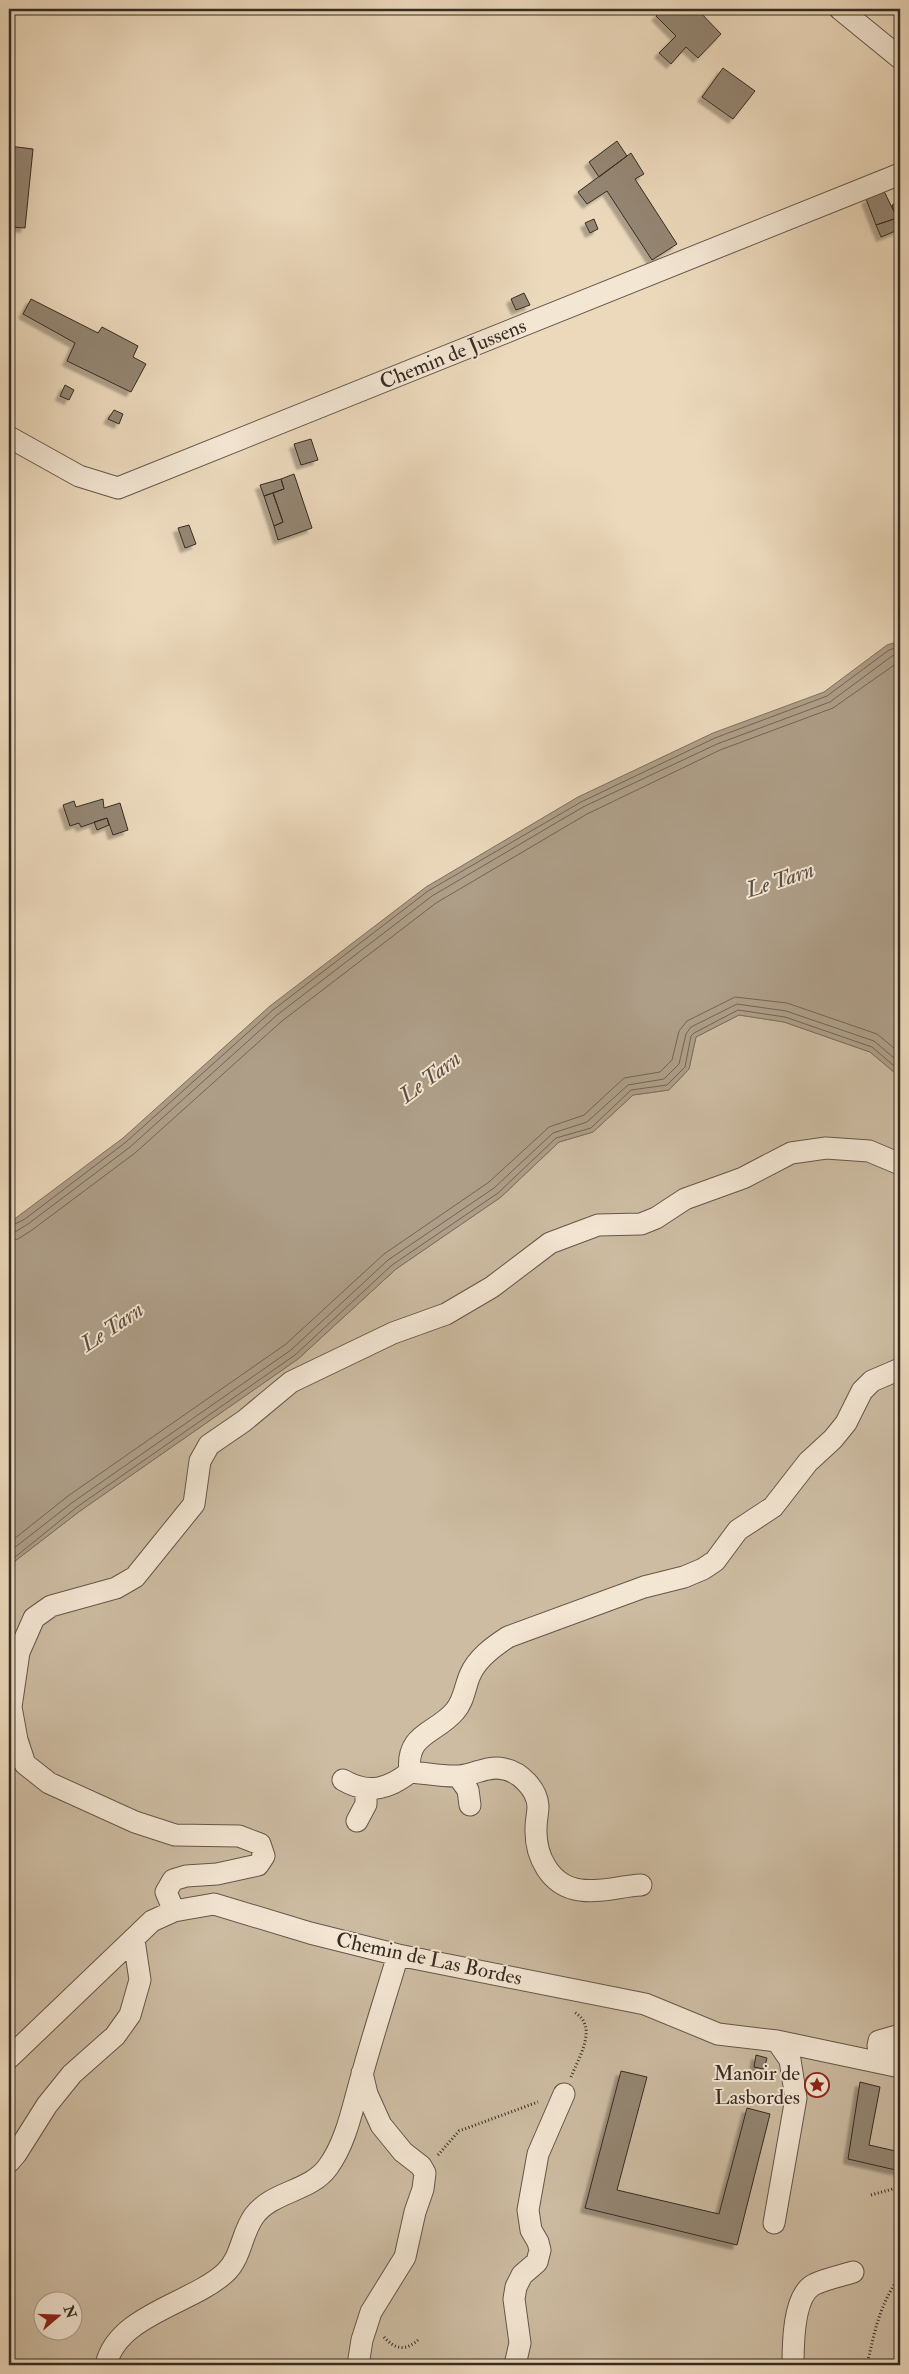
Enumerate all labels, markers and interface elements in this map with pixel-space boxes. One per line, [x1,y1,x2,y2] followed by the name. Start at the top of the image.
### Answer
[376,312,530,396] street label: Chemin de Jussens
[741,856,818,904] water label: Le Tarn
[393,1045,466,1110] water label: Le Tarn
[74,1296,149,1359] water label: Le Tarn
[334,1926,524,1992] street label: Chemin de Las Bordes
[713,2060,800,2111] place label: Manoir de Lasbordes
[804,2072,830,2098] place icon: Manoir de Lasbordes
[32,2292,82,2342] north arrow
[59,2302,80,2321] text: N

